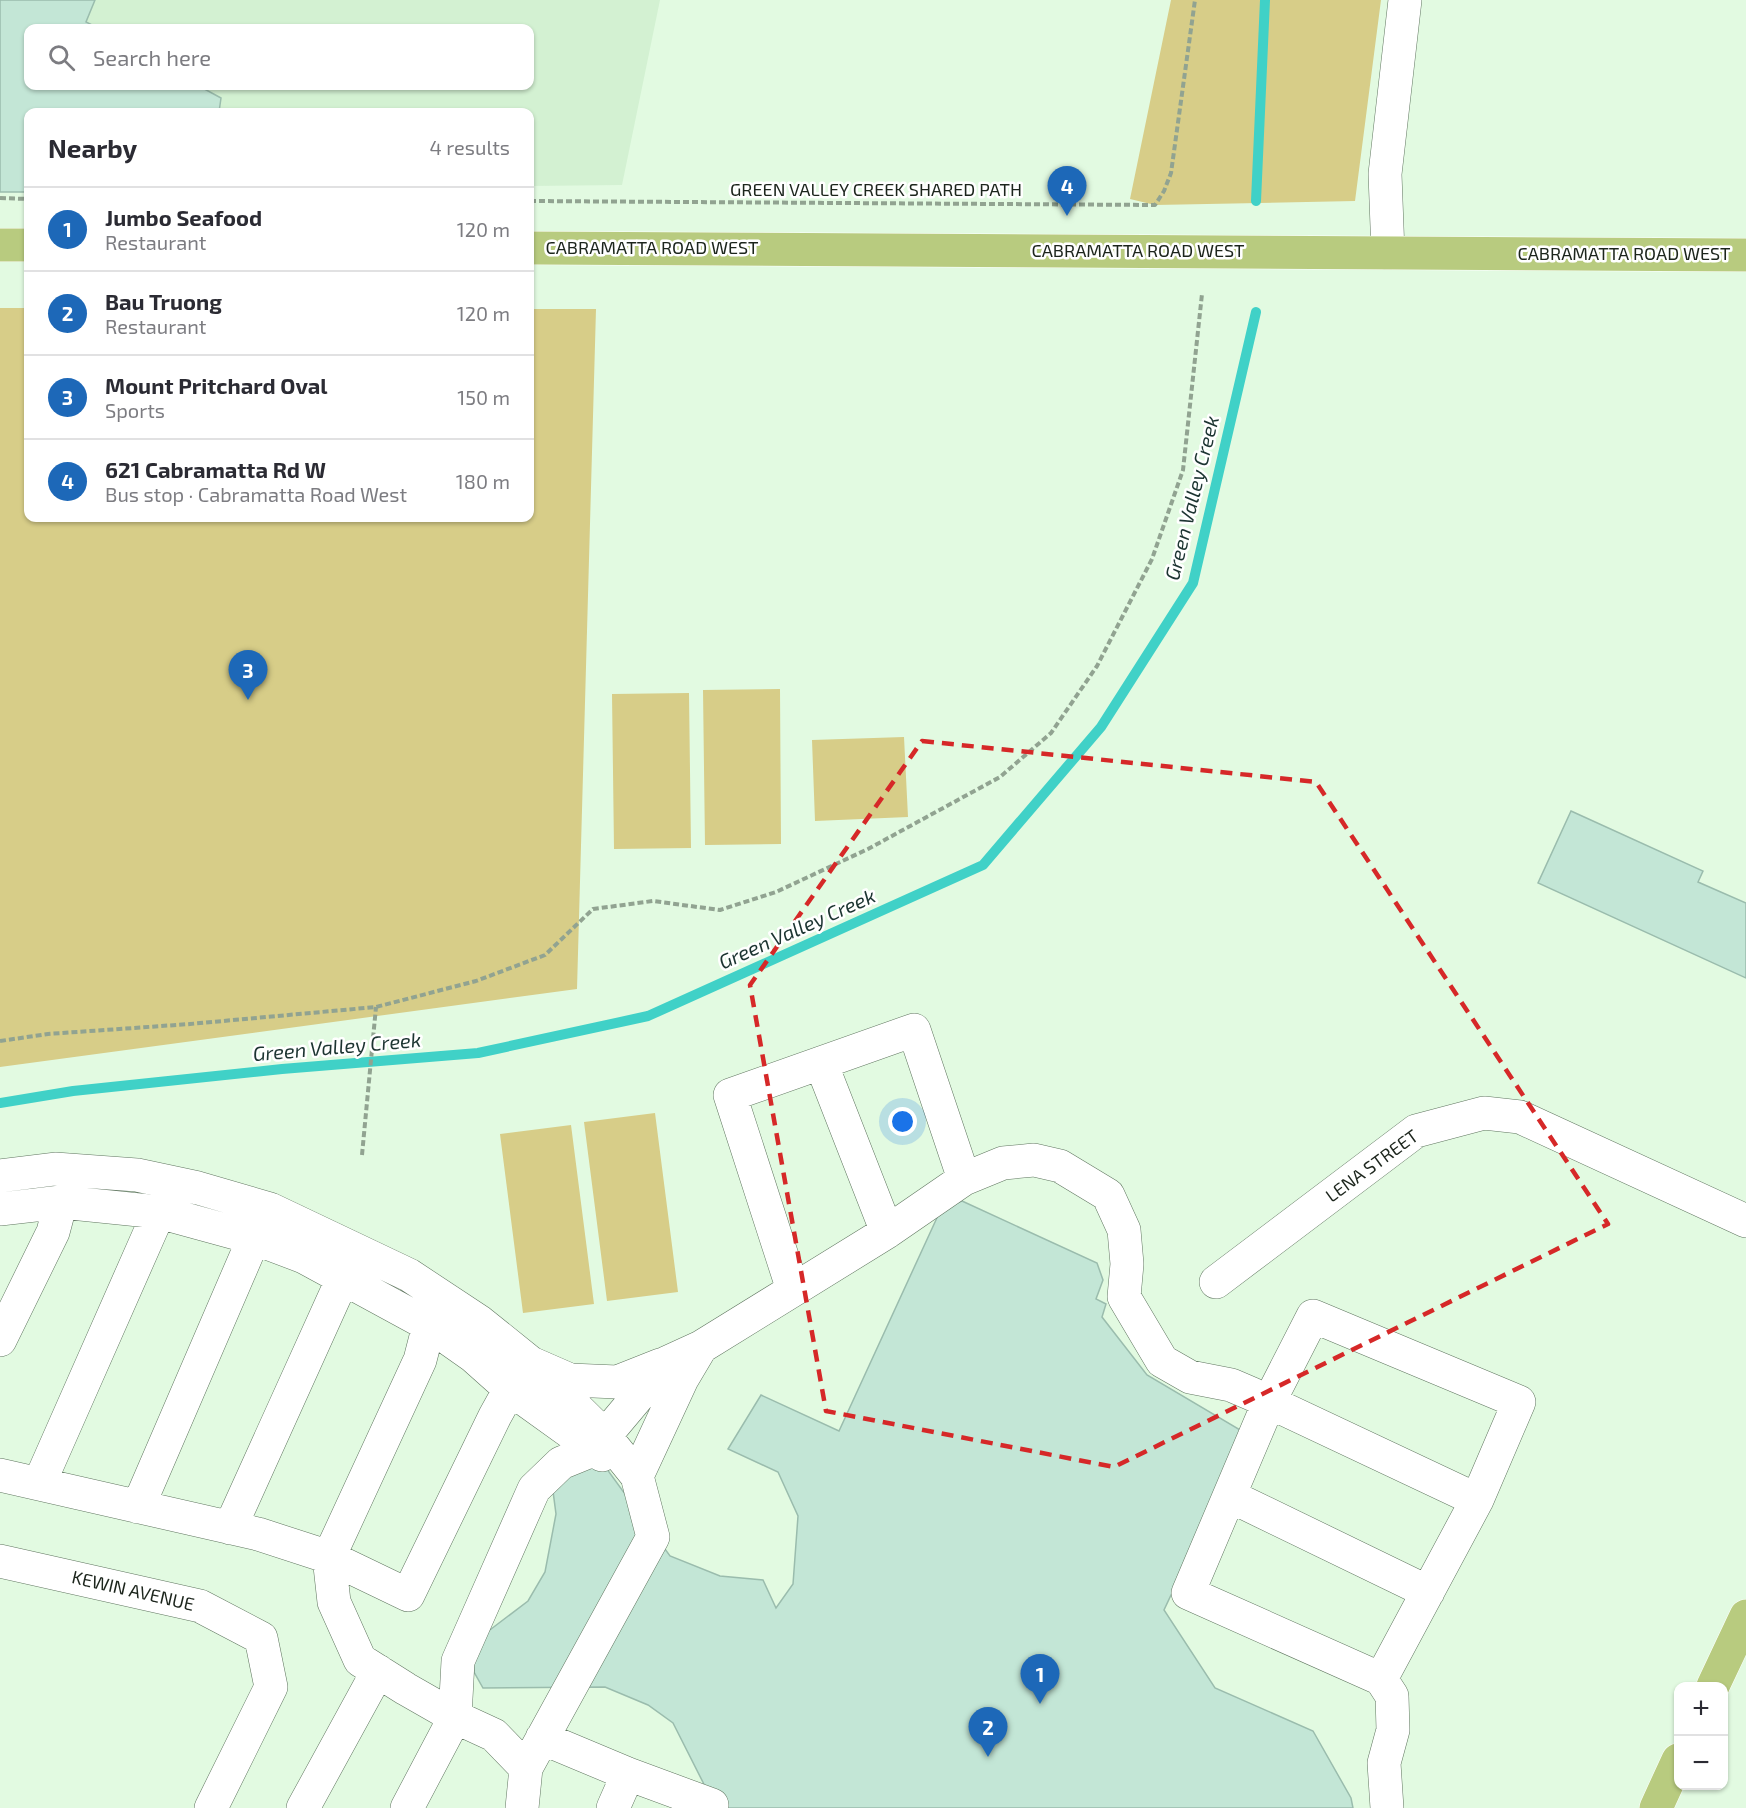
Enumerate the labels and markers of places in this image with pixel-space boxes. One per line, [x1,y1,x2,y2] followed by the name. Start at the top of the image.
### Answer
[1048,166,1086,216] pin: 4
[228,650,268,700] pin: 3
[1020,1654,1060,1704] pin: 1
[968,1708,1008,1757] pin: 2

